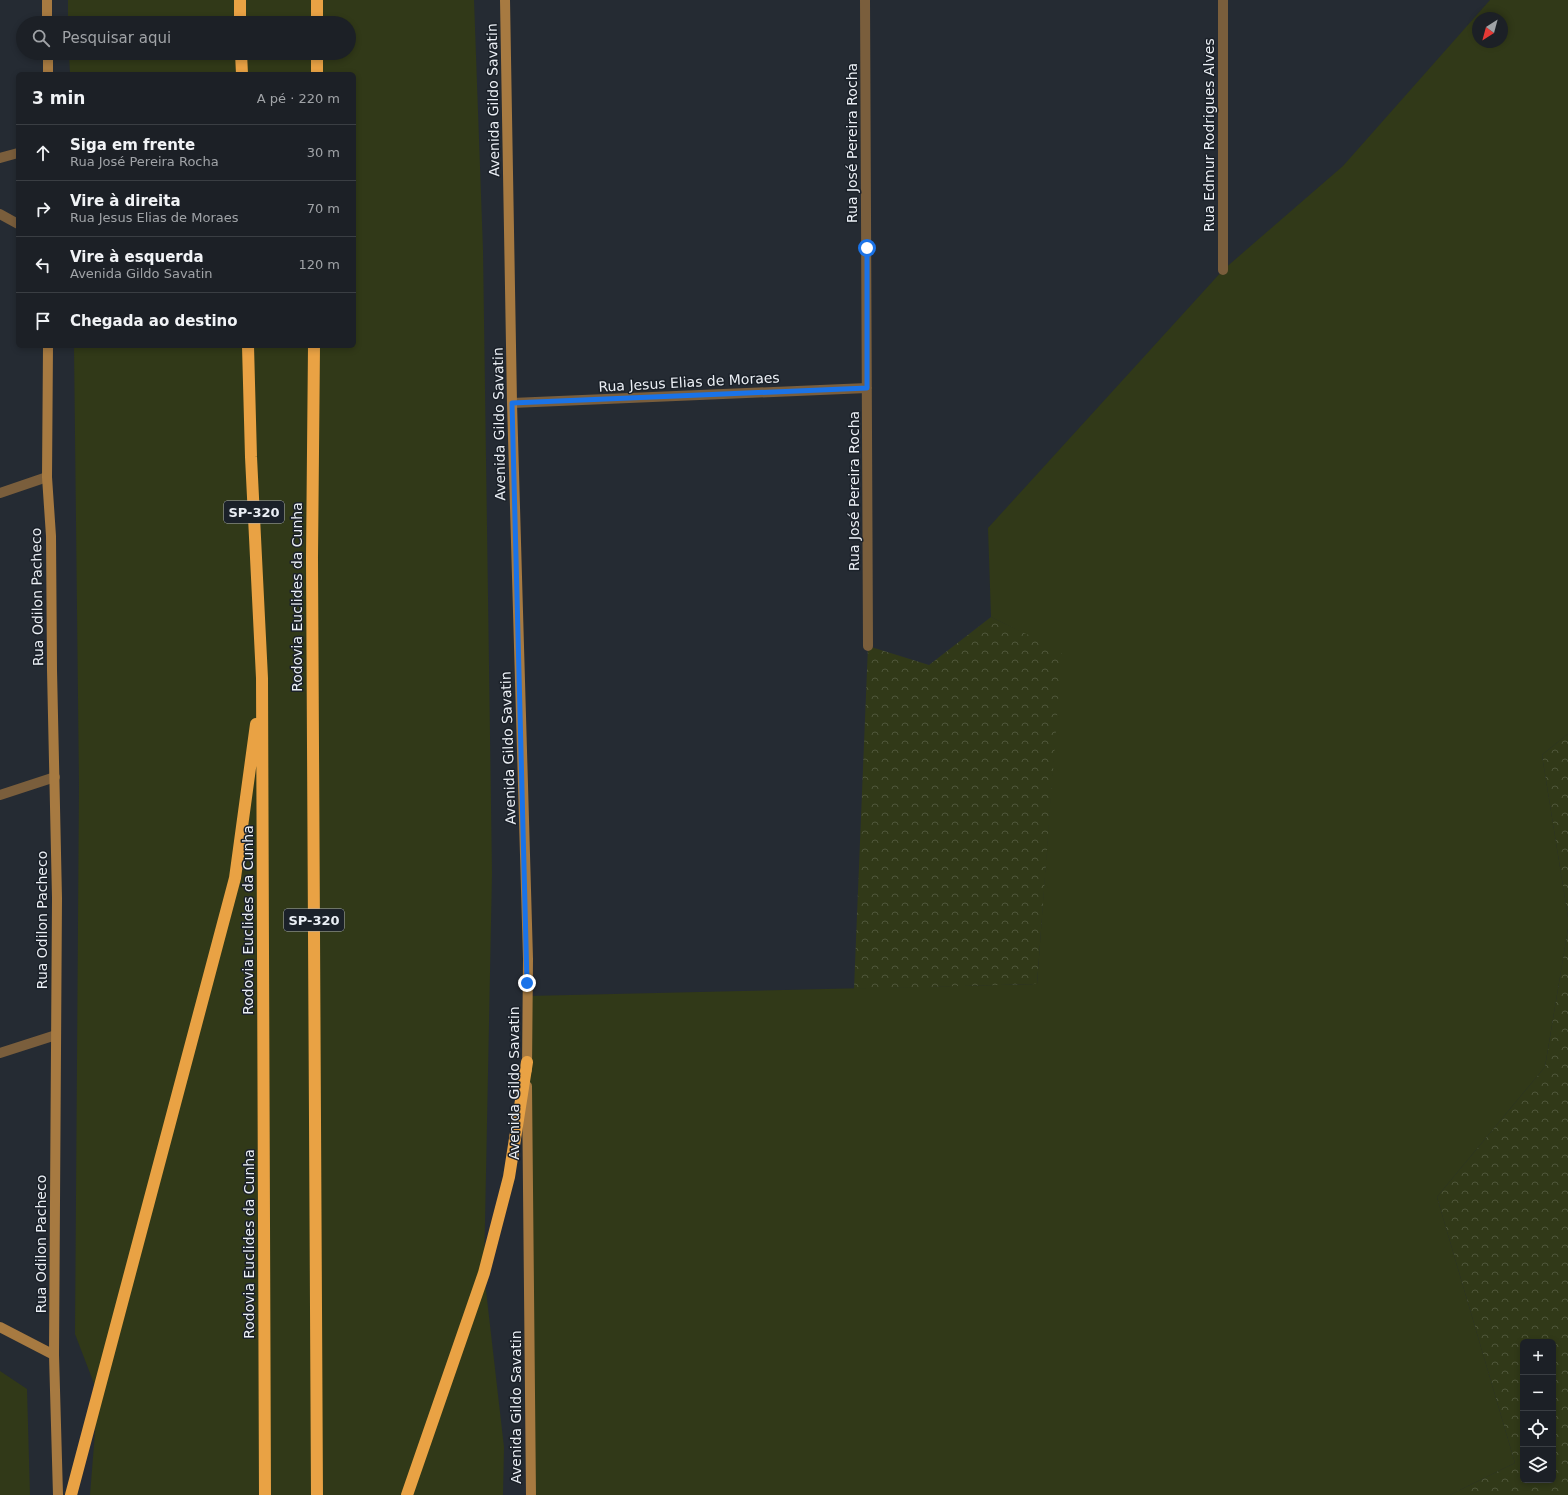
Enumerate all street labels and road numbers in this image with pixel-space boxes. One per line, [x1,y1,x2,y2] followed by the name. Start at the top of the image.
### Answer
[484,23,502,177] street label: Avenida Gildo Savatin
[1201,38,1217,232] street label: Rua Edmur Rodrigues Alves
[844,63,860,223] street label: Rua José Pereira Rocha
[490,347,508,501] street label: Avenida Gildo Savatin
[598,369,780,395] street label: Rua Jesus Elias de Moraes
[846,411,862,571] street label: Rua José Pereira Rocha
[224,501,284,523] road number: SP-320
[289,502,305,692] street label: Rodovia Euclides da Cunha
[28,528,46,666] street label: Rua Odilon Pacheco
[497,671,519,825] street label: Avenida Gildo Savatin
[240,825,256,1015] street label: Rodovia Euclides da Cunha
[34,851,50,989] street label: Rua Odilon Pacheco
[284,909,344,931] road number: SP-320
[506,1006,522,1160] street label: Avenida Gildo Savatin
[241,1149,257,1339] street label: Rodovia Euclides da Cunha
[33,1175,49,1313] street label: Rua Odilon Pacheco
[508,1330,524,1484] street label: Avenida Gildo Savatin

